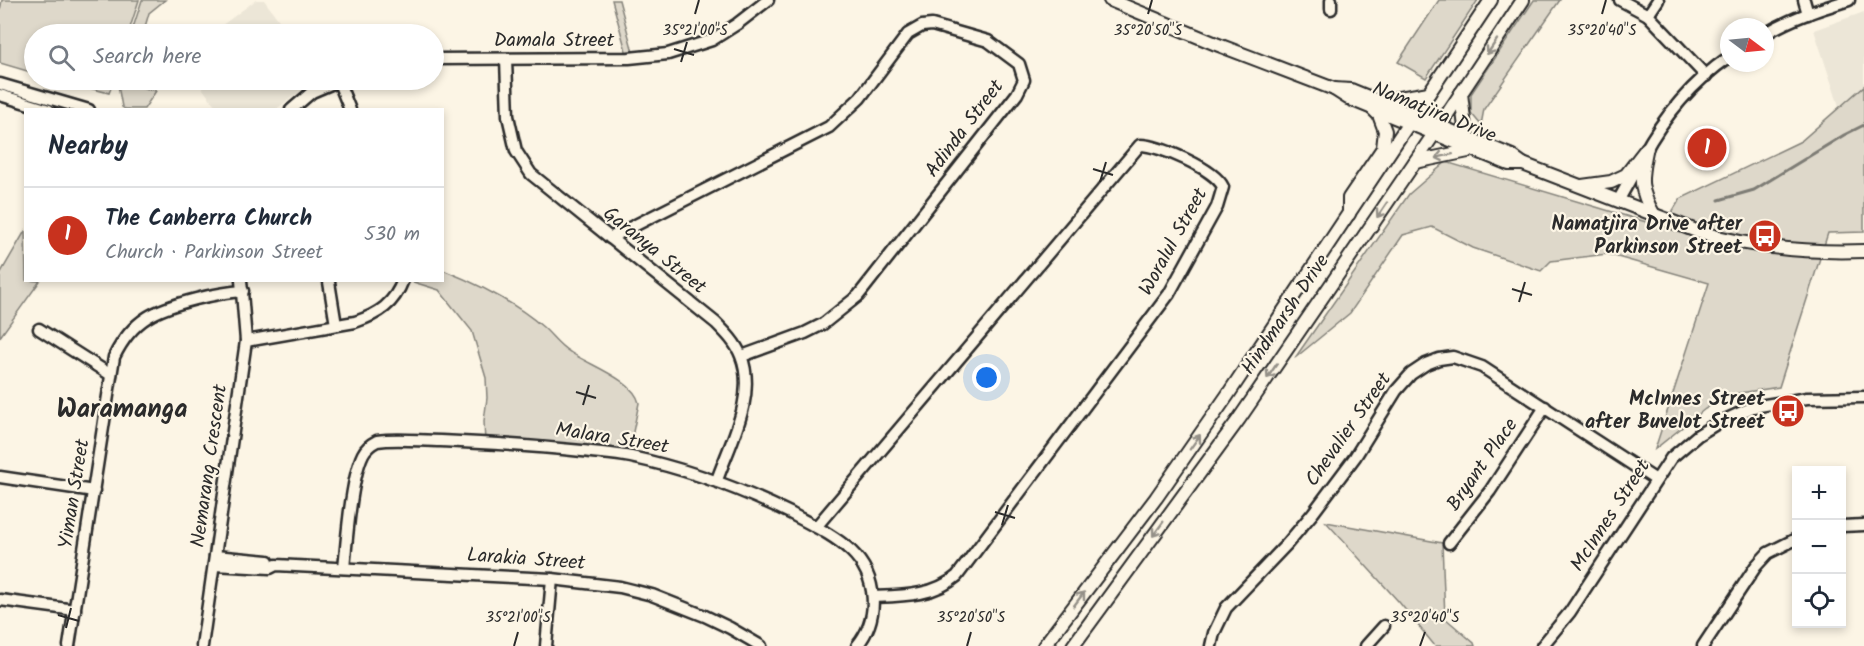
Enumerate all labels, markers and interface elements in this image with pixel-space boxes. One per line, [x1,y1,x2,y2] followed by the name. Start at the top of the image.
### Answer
[1720,18,1774,72] north arrow
[662,19,728,43] text: 35°21'00"S
[1114,19,1182,43] text: 35°20'50"S
[1568,19,1636,43] text: 35°20'40"S
[24,24,444,90] search box
[494,25,615,57] street label: Damala Street
[1486,38,1498,54] one-way arrow
[93,40,201,75] text: Search here
[45,41,78,74] icon: search
[917,73,1013,185] street label: Adinda Street
[1367,74,1501,152] street label: Namatjira Drive
[48,126,128,168] text: Nearby
[1688,126,1726,170] pin: 1
[1435,150,1454,162] one-way arrow
[1131,182,1217,302] street label: Woralul Street
[595,199,713,303] street label: Garanya Street
[1376,201,1388,217] one-way arrow
[105,202,312,237] text: The Canberra Church
[1551,209,1743,264] place label: Namatjira Drive after Parkinson Street
[1747,218,1783,254] bus stop icon: Namatjira Drive after Parkinson Street
[64,219,71,251] text: 1
[364,219,420,251] text: 530 m
[105,237,323,269] text: Church · Parkinson Street
[1234,248,1338,382] street label: Hindmarsh Drive
[1265,362,1278,379] one-way arrow
[972,363,1001,392] your location
[1298,366,1401,494] street label: Chevalier Street
[183,382,237,550] street label: Nemarang Crescent
[1585,384,1766,439] place label: McInnes Street after Buvelot Street
[56,389,188,431] district label: Waramanga
[1770,393,1806,429] bus stop icon: McInnes Street after Buvelot Street
[1439,412,1527,518] street label: Bryant Place
[553,414,671,464] street label: Malara Street
[1189,435,1201,451] one-way arrow
[51,436,100,551] street label: Yiman Street
[1563,453,1660,579] street label: McInnes Street
[1792,466,1846,628] map controls
[1792,466,1846,520] button: +
[1792,520,1846,574] button: −
[1152,521,1164,537] one-way arrow
[466,540,587,580] street label: Larakia Street
[1792,574,1846,628] button: locate
[1073,592,1086,608] one-way arrow
[485,606,551,630] text: 35°21'00"S
[937,606,1005,630] text: 35°20'50"S
[1391,606,1459,630] text: 35°20'40"S

